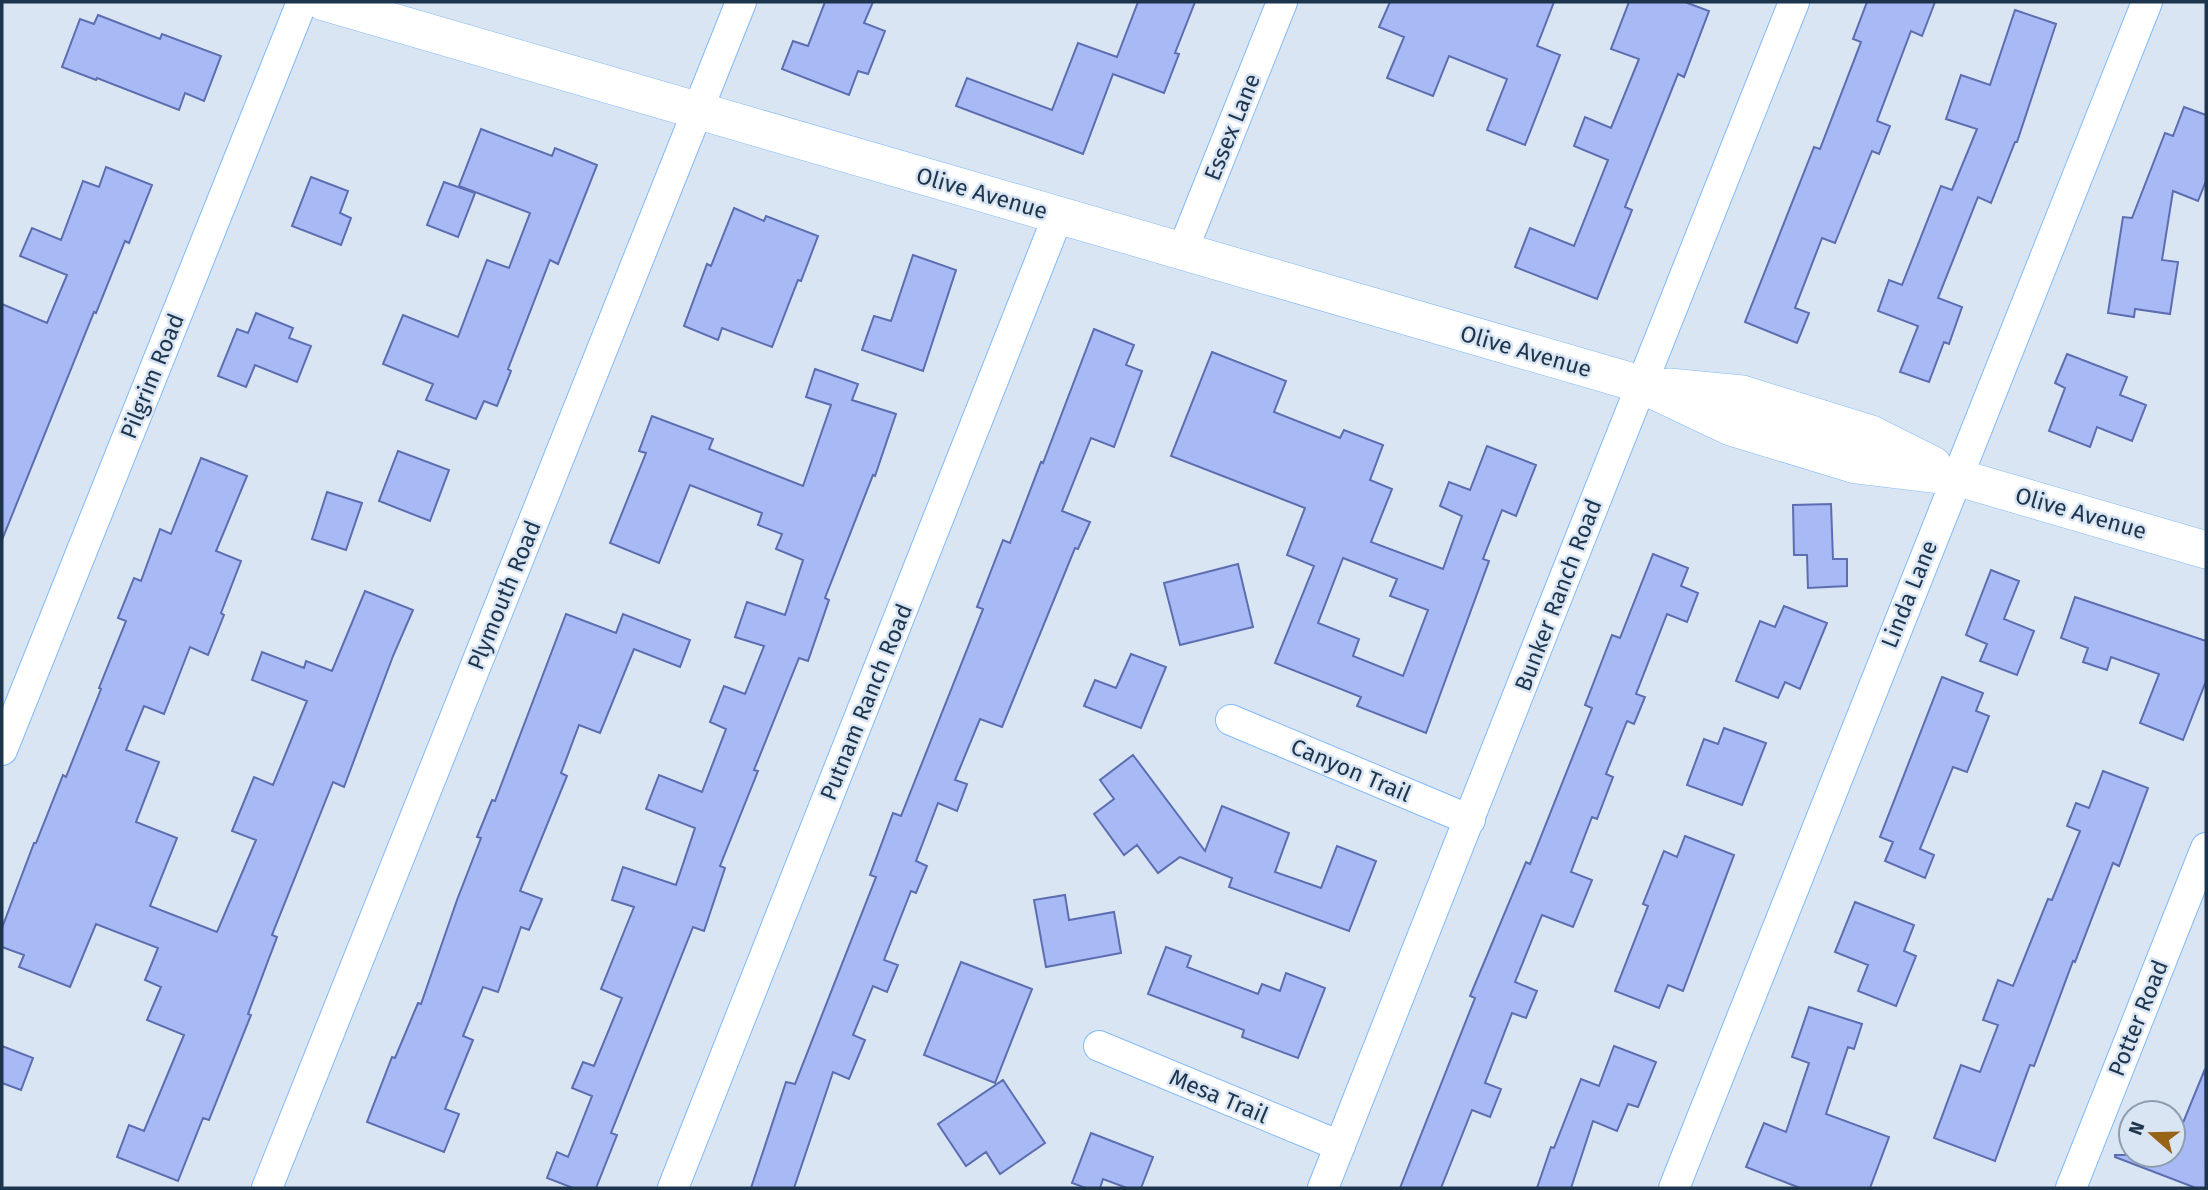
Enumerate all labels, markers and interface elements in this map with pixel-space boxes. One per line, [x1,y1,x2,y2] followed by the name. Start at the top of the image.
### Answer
[1198,69,1266,185] street label: Essex Lane
[913,161,1051,225] street label: Olive Avenue
[114,309,190,443] street label: Pilgrim Road
[1457,319,1595,383] street label: Olive Avenue
[2012,481,2150,545] street label: Olive Avenue
[1509,495,1607,695] street label: Bunker Ranch Road
[461,516,547,674] street label: Plymouth Road
[1875,536,1943,652] street label: Linda Lane
[814,600,918,804] street label: Putnam Ranch Road
[1287,732,1415,808] street label: Canyon Trail
[2102,956,2174,1080] street label: Potter Road
[1165,1063,1273,1129] street label: Mesa Trail
[2117,1099,2187,1169] north arrow
[2124,1118,2149,1138] text: N

